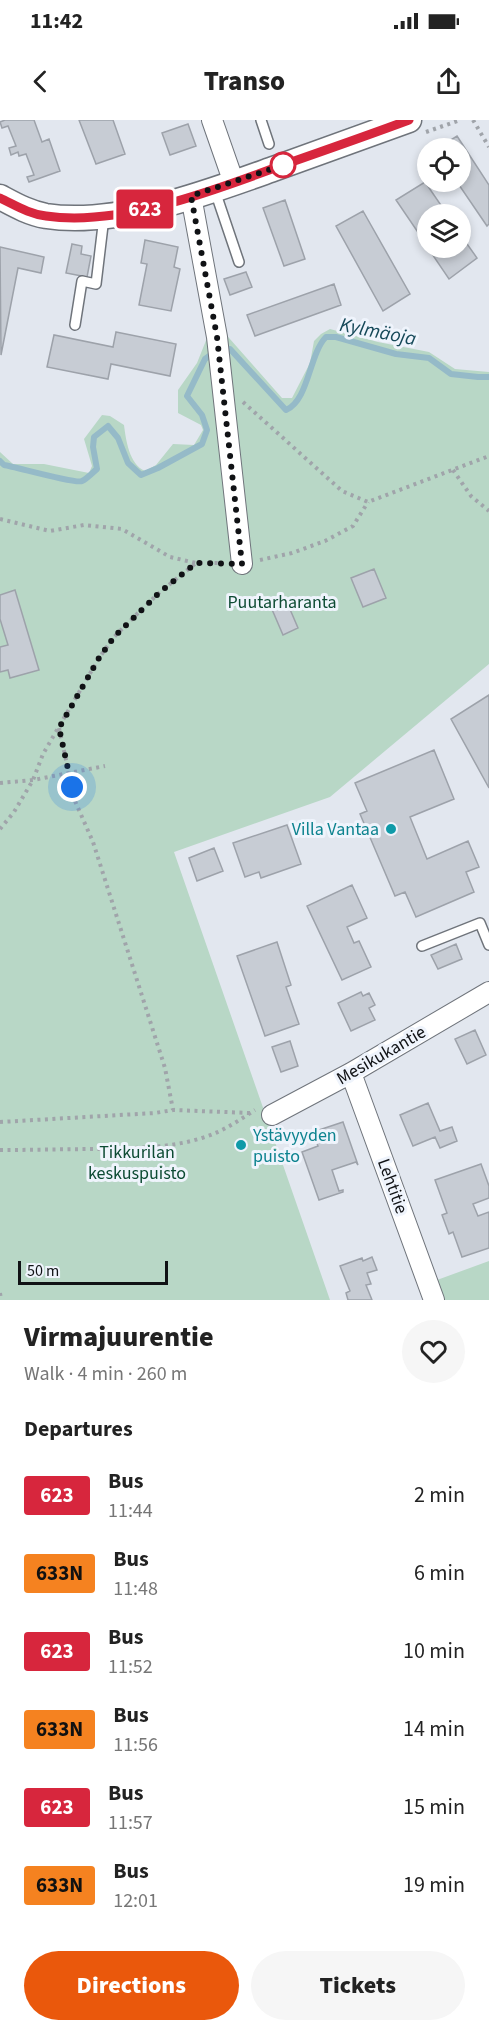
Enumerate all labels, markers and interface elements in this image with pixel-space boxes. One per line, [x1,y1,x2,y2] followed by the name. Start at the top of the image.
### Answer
[30,5,83,37] text: 11:42
[204,62,285,101] text: Transo
[24,65,57,98] icon: back
[432,65,465,98] icon: share
[417,138,471,258] map controls
[417,138,471,192] button: locate
[270,152,296,178] unlabelled marker
[110,190,180,229] line badge: 623
[128,194,162,224] text: 623
[417,204,471,258] button: layers
[337,311,419,353] water label: Kylmäoja
[227,590,337,615] park label: Puutarharanta
[57,772,87,802] your location
[292,817,379,842] place label: Villa Vantaa
[384,822,398,836] marker: Villa Vantaa
[332,1020,431,1091] street label: Mesikukantie
[252,1123,337,1169] place label: Ystävyyden puisto
[234,1138,248,1152] marker: Ystävyyden puisto
[88,1140,186,1186] park label: Tikkurilan keskuspuisto
[371,1155,414,1217] street label: Lehtitie
[18,1258,168,1286] scale bar
[27,1260,59,1282] text: 50 m
[24,1317,214,1357] text: Virmajuurentie
[402,1320,465,1383] button: heart
[24,1360,187,1388] text: Walk · 4 min · 260 m
[24,1413,133,1445] text: Departures
[108,1465,144,1497] text: Bus
[414,1479,465,1511] text: 2 min
[40,1480,74,1510] text: 623
[108,1497,153,1525] text: 11:44
[113,1543,149,1575] text: Bus
[414,1557,465,1589] text: 6 min
[36,1558,83,1588] text: 633N
[113,1575,158,1603] text: 11:48
[108,1621,144,1653] text: Bus
[403,1635,465,1667] text: 10 min
[40,1636,74,1666] text: 623
[108,1653,153,1681] text: 11:52
[113,1699,149,1731] text: Bus
[403,1713,465,1745] text: 14 min
[36,1714,83,1744] text: 633N
[113,1731,158,1759] text: 11:56
[108,1777,144,1809] text: Bus
[403,1791,465,1823] text: 15 min
[40,1792,74,1822] text: 623
[108,1809,153,1837] text: 11:57
[113,1855,149,1887] text: Bus
[403,1869,465,1901] text: 19 min
[36,1870,83,1900] text: 633N
[113,1887,158,1915] text: 12:01
[24,1951,239,2020] button: Directions
[251,1951,465,2020] button: Tickets

